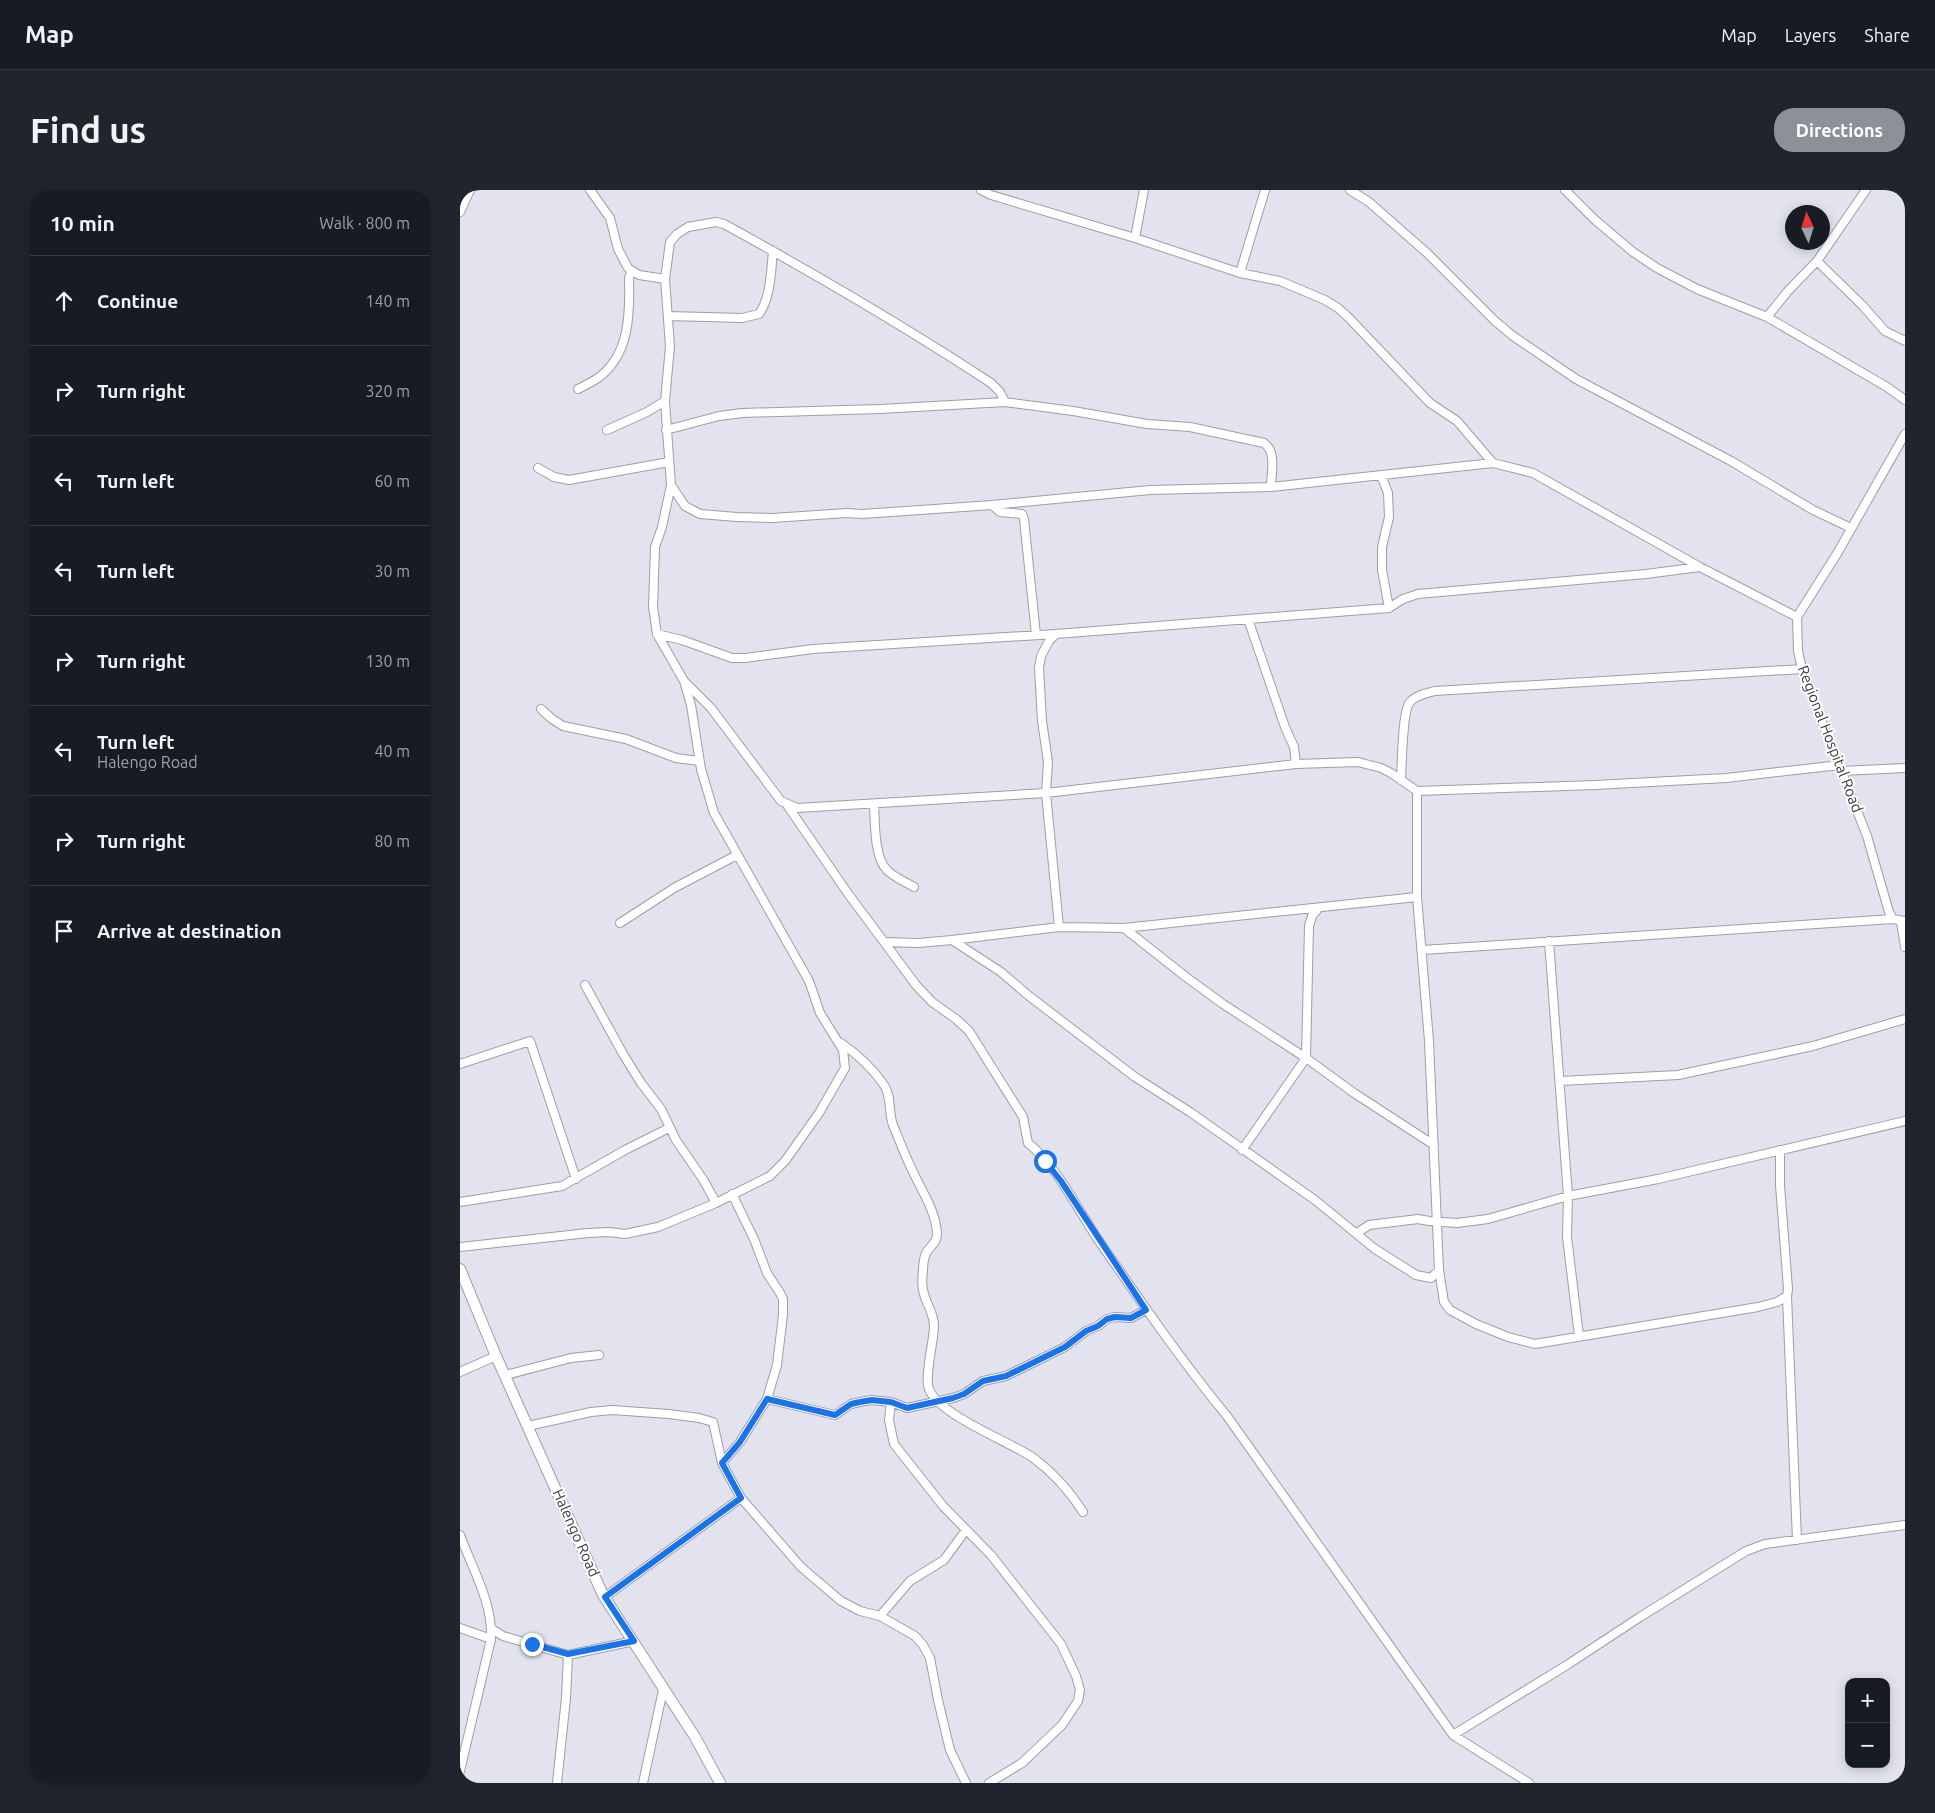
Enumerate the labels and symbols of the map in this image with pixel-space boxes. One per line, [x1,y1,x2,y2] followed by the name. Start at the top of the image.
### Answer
[1785,205,1830,250] north arrow
[1795,663,1866,815] street label: Regional Hospital Road
[1034,1150,1057,1173] route start
[550,1486,603,1579] street label: Halengo Road
[521,1633,544,1656] route end

